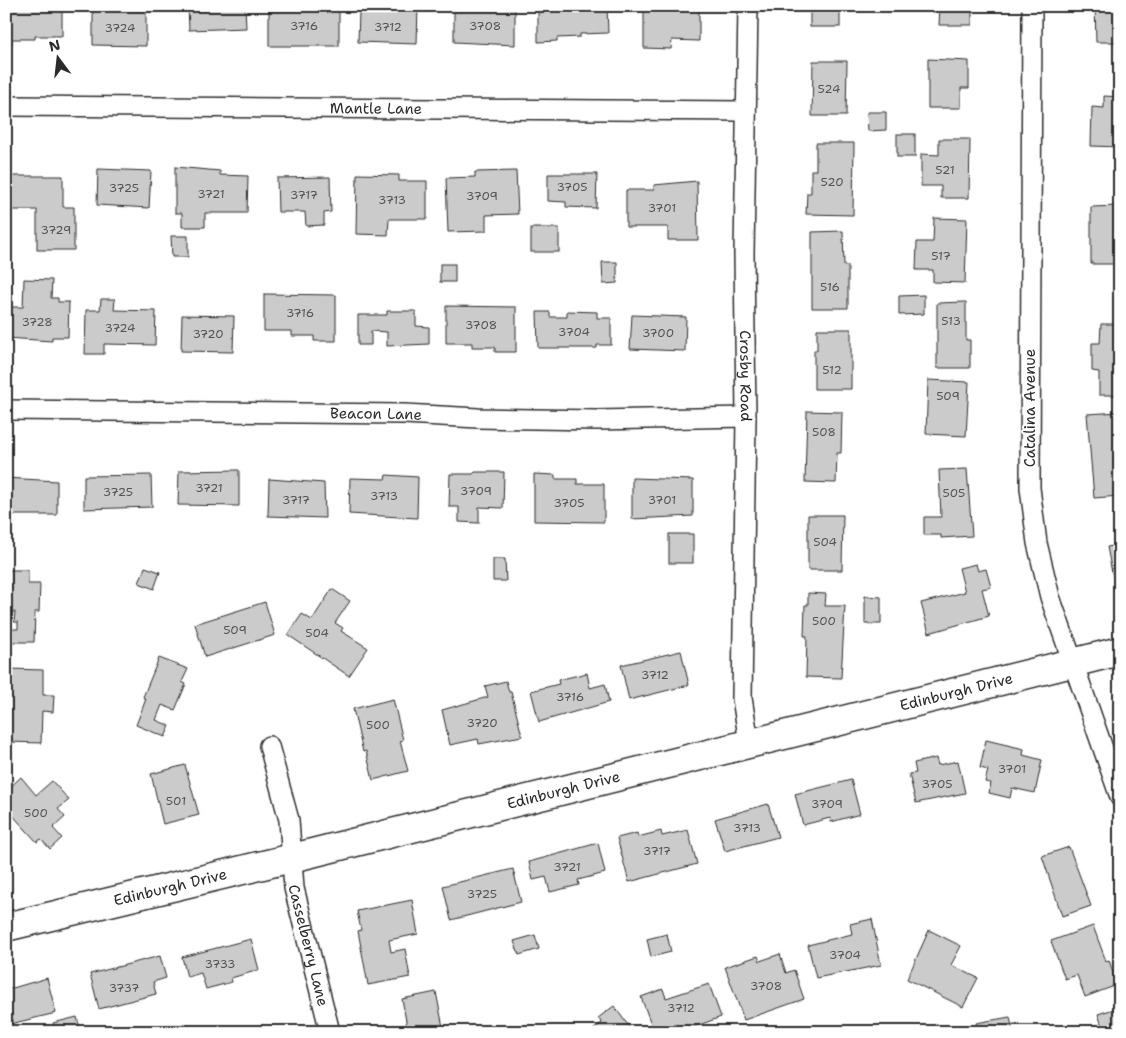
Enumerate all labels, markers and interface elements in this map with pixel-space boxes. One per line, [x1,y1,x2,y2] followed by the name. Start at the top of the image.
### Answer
[290,18,318,34] house number: 3716
[469,18,501,34] house number: 3708
[374,19,402,35] house number: 3712
[105,20,135,36] house number: 3724
[32,32,82,82] north arrow
[47,35,62,56] text: N
[818,81,840,97] house number: 524
[330,98,422,119] street label: Mantle Lane
[935,162,955,178] house number: 521
[820,174,844,190] house number: 520
[556,179,588,195] house number: 3705
[109,180,139,196] house number: 3725
[197,186,225,202] house number: 3721
[290,187,318,203] house number: 3717
[466,188,498,204] house number: 3709
[378,192,406,208] house number: 3713
[648,200,676,216] house number: 3701
[41,222,71,238] house number: 3729
[931,248,951,264] house number: 517
[820,279,840,295] house number: 516
[286,305,314,321] house number: 3716
[941,313,961,329] house number: 513
[21,314,53,330] house number: 3728
[465,317,497,333] house number: 3708
[105,320,135,336] house number: 3724
[558,324,590,340] house number: 3704
[642,325,674,341] house number: 3700
[192,326,224,342] house number: 3720
[735,330,756,422] street label: Crosby Road
[1020,349,1040,467] street label: Catalina Avenue
[822,362,842,378] house number: 512
[936,388,960,404] house number: 509
[330,403,422,425] street label: Beacon Lane
[812,424,836,440] house number: 508
[195,480,223,496] house number: 3721
[460,483,492,499] house number: 3709
[103,484,133,500] house number: 3725
[943,485,965,501] house number: 505
[370,488,398,504] house number: 3713
[282,492,310,508] house number: 3717
[648,492,676,508] house number: 3701
[553,495,585,511] house number: 3705
[813,534,837,550] house number: 504
[812,613,836,629] house number: 500
[223,622,247,638] house number: 509
[305,625,329,641] house number: 504
[641,667,669,683] house number: 3712
[898,668,1015,716] street label: Edinburgh Drive
[556,689,584,705] house number: 3716
[466,715,498,731] house number: 3720
[366,717,390,733] house number: 500
[998,761,1026,777] house number: 3701
[505,766,622,814] street label: Edinburgh Drive
[921,776,953,792] house number: 3705
[166,793,186,809] house number: 501
[811,796,843,812] house number: 3709
[24,805,48,821] house number: 500
[733,820,761,836] house number: 3713
[643,843,671,859] house number: 3717
[553,859,581,875] house number: 3721
[112,864,229,911] street label: Edinburgh Drive
[284,882,333,1008] street label: Casselberry Lane
[467,886,497,902] house number: 3725
[829,947,861,963] house number: 3704
[205,956,236,972] house number: 3733
[750,978,782,994] house number: 3708
[109,980,139,996] house number: 3737
[667,1000,695,1016] house number: 3712

